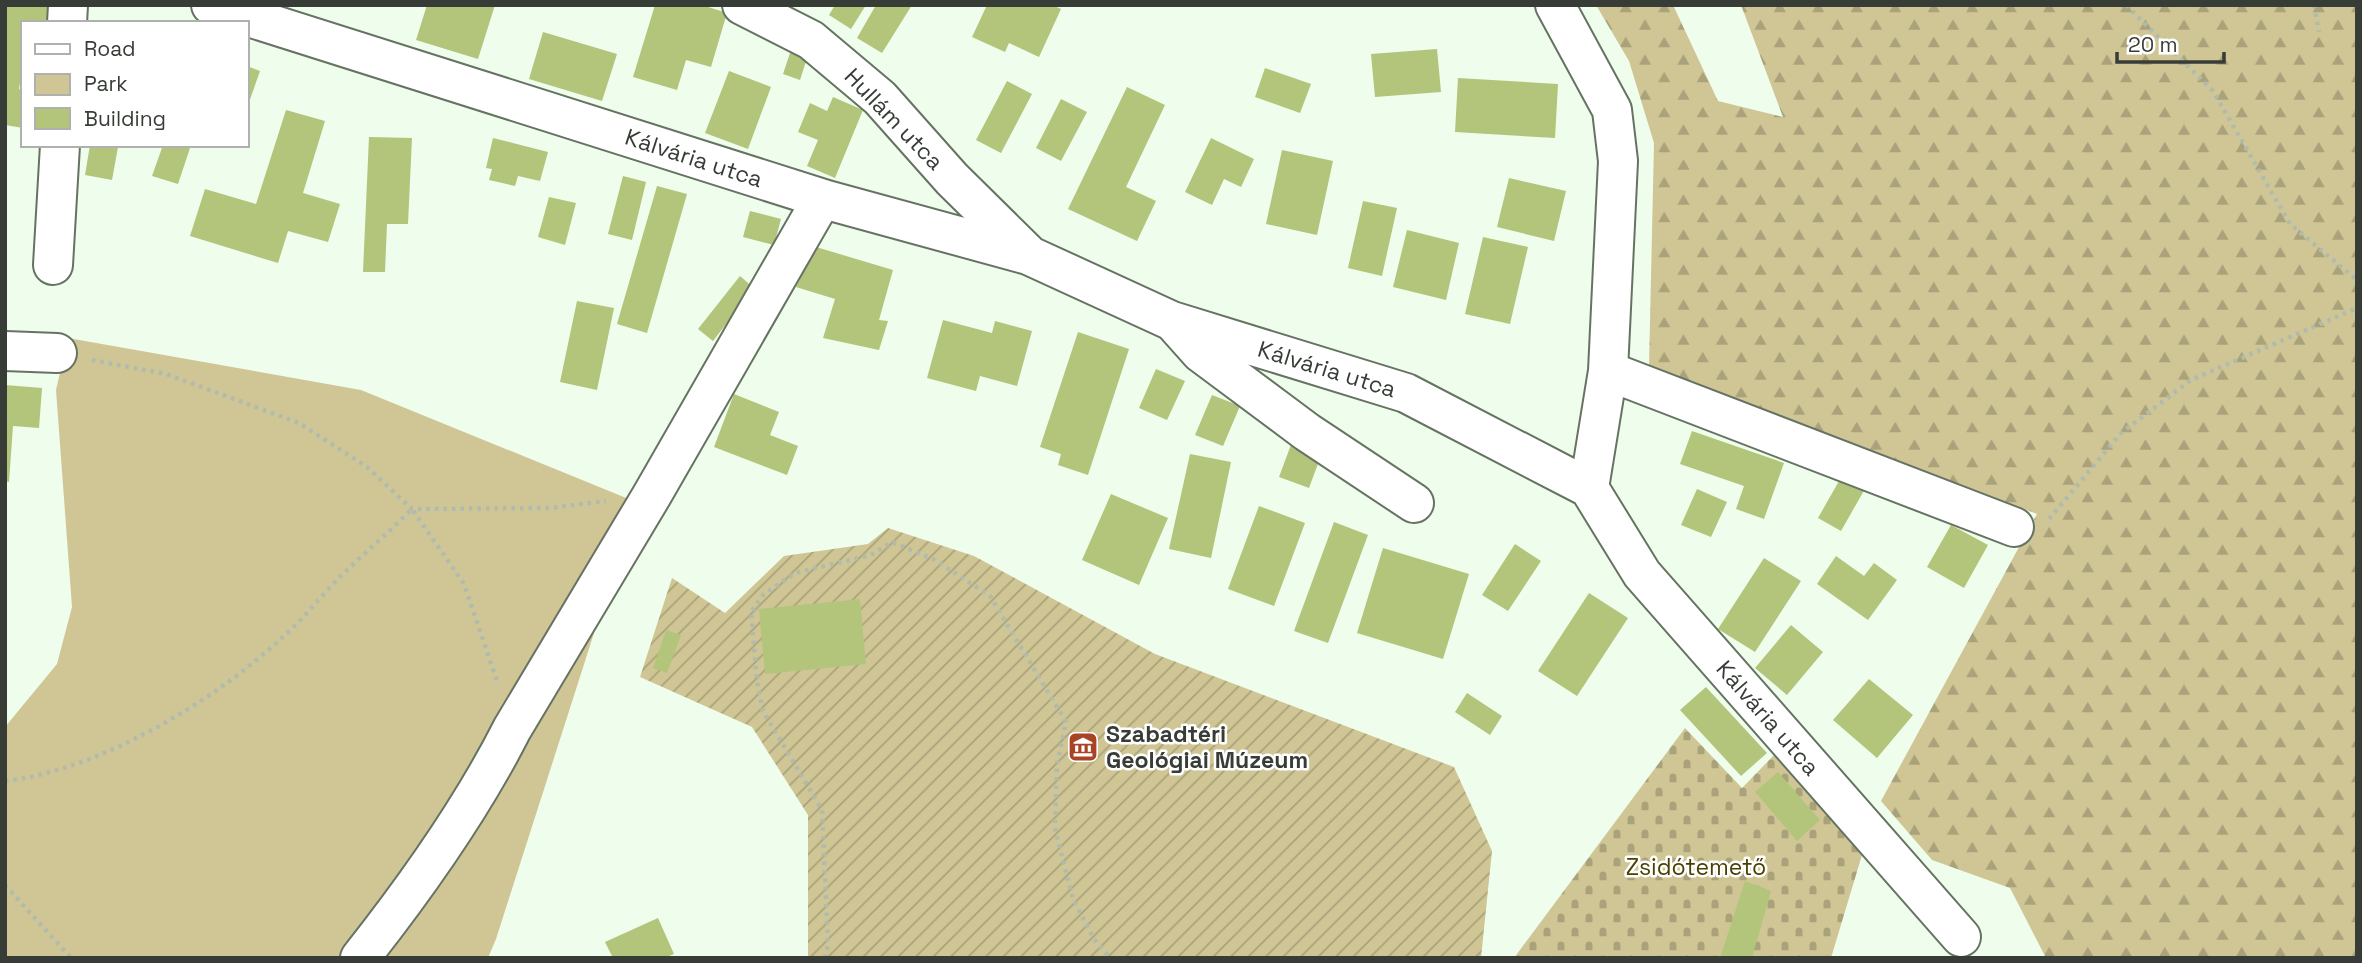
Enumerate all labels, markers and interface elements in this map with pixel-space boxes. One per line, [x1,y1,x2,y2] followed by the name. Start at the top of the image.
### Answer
[21,21,248,147] legend
[2117,21,2224,65] scale bar
[2128,31,2178,58] text: 20 m
[84,35,136,62] text: Road
[838,62,950,176] street label: Hullám utca
[84,70,128,97] text: Park
[84,105,166,132] text: Building
[621,122,767,194] street label: Kálvária utca
[1254,334,1400,404] street label: Kálvária utca
[1710,654,1826,782] street label: Kálvária utca
[1106,719,1308,775] place label: Szabadtéri Geológiai Múzeum
[1066,730,1100,764] museum icon: Szabadtéri Geológiai Múzeum
[1626,852,1766,882] park label: Zsidótemető

